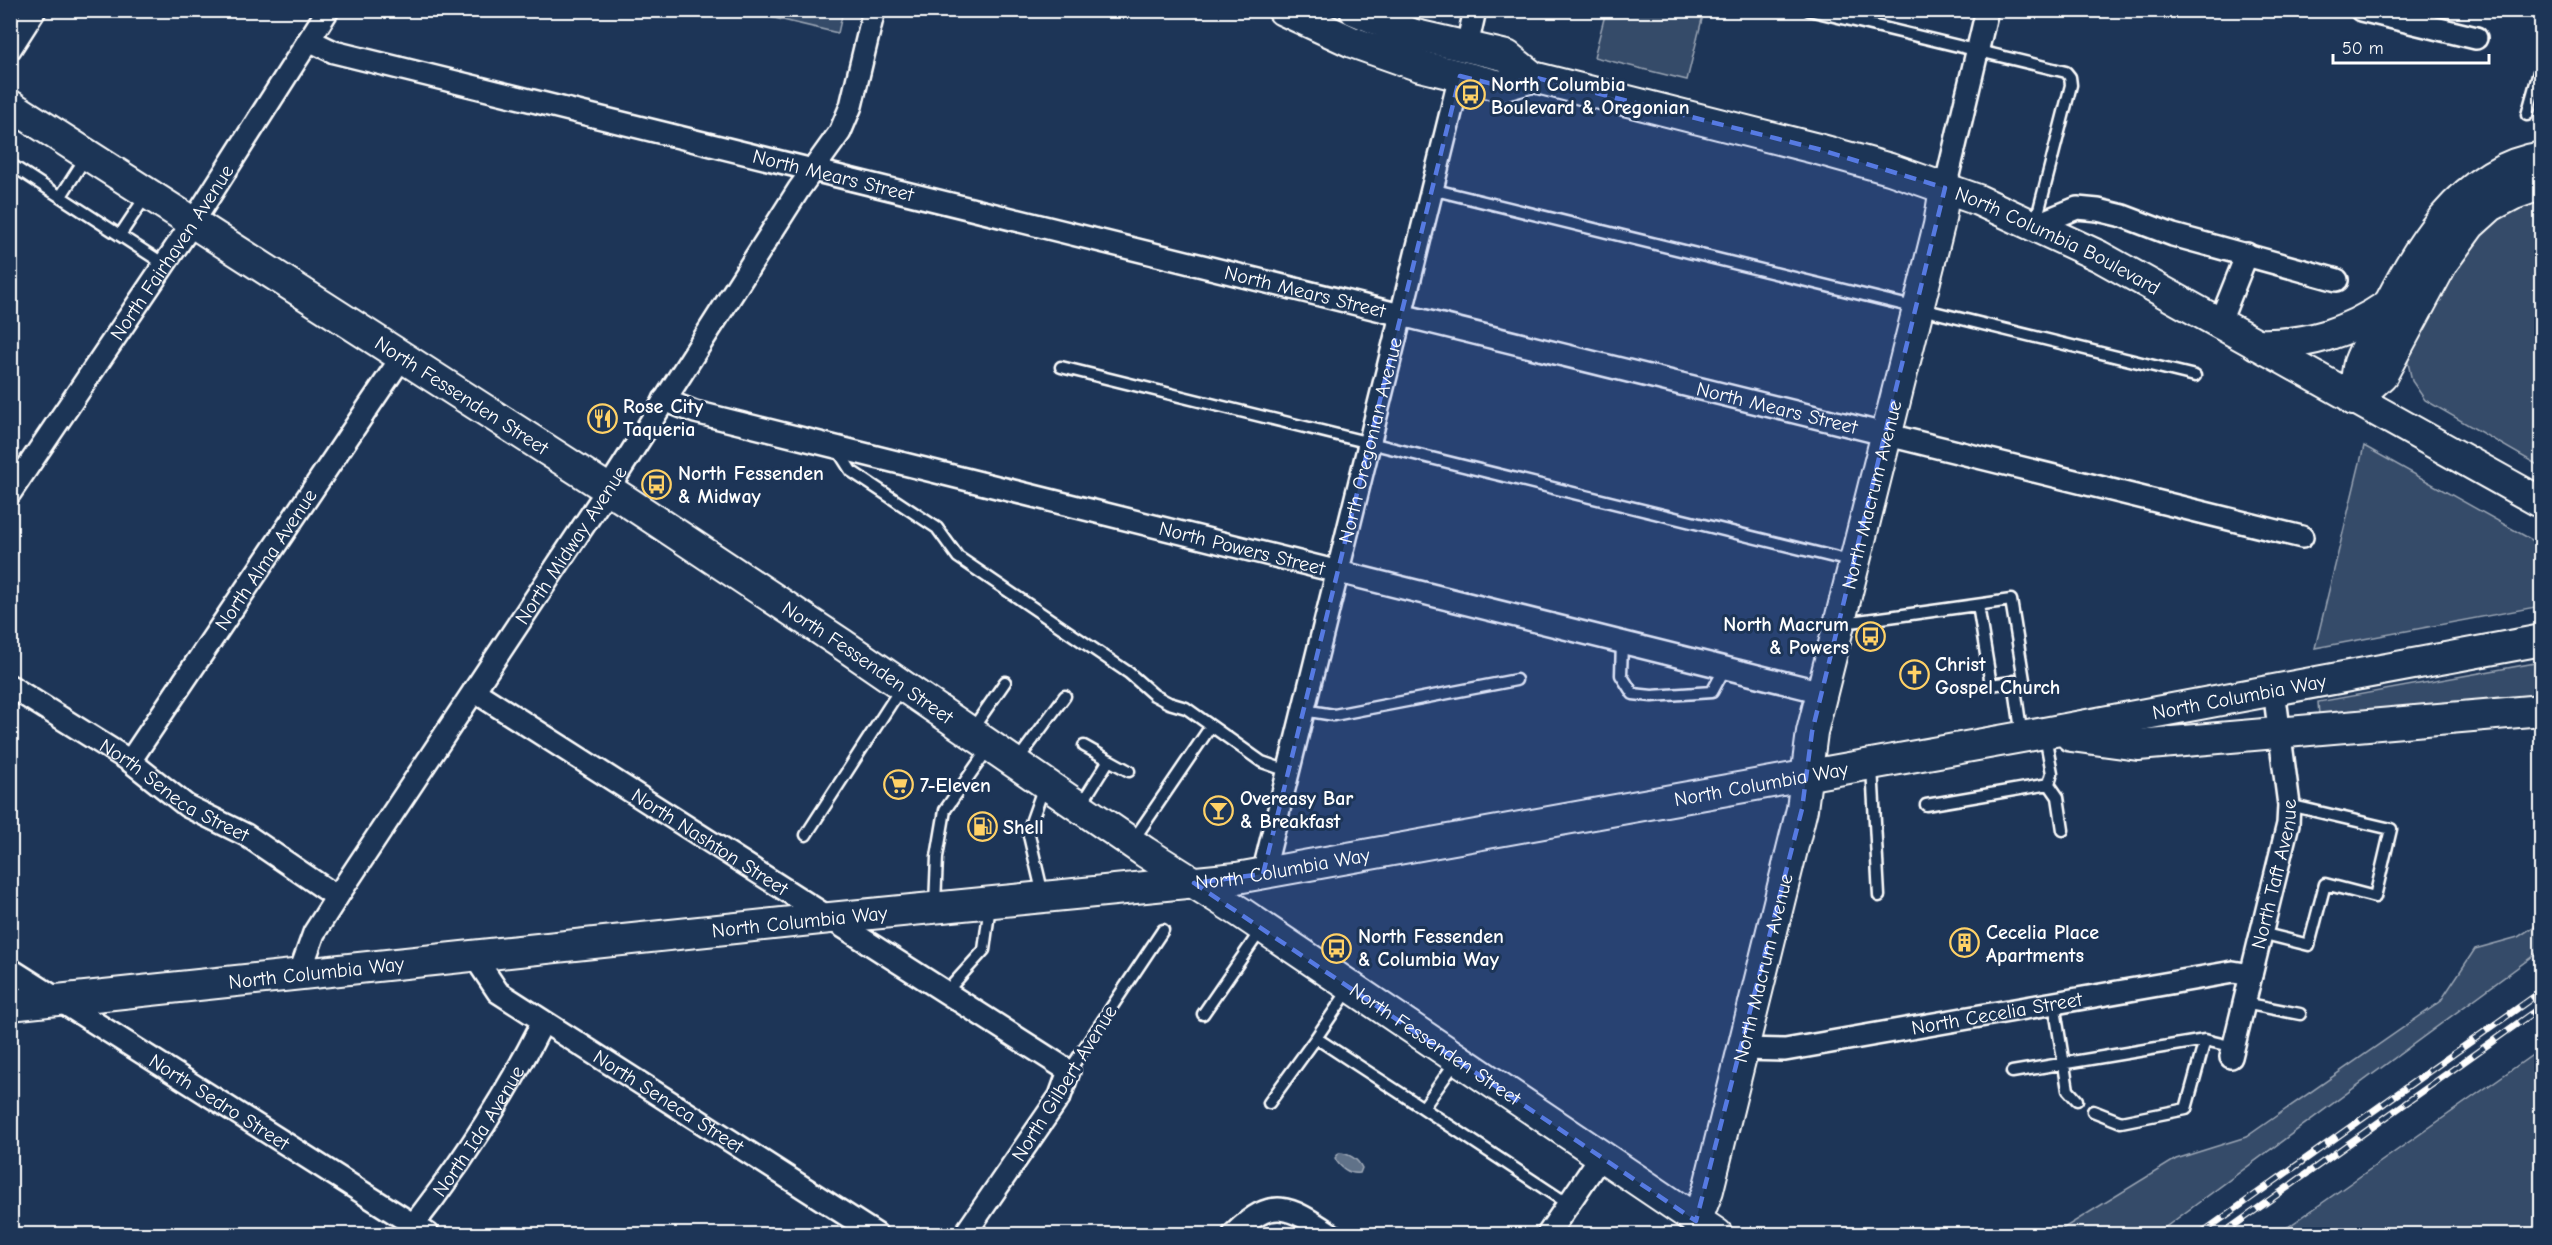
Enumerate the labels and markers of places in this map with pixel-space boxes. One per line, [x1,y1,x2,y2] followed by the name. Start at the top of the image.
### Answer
[1491,73,1690,119] place label: North Columbia Boulevard & Oregonian
[1454,79,1486,111] bus stop icon: North Columbia Boulevard & Oregonian
[623,395,704,441] place label: Rose City Taqueria
[586,402,618,434] restaurant icon: Rose City Taqueria
[678,462,824,508] place label: North Fessenden & Midway
[641,469,673,501] bus stop icon: North Fessenden & Midway
[1723,613,1849,659] place label: North Macrum & Powers
[1854,620,1886,652] bus stop icon: North Macrum & Powers
[1935,653,2060,699] place label: Christ Gospel Church
[1898,659,1930,691] church icon: Christ Gospel Church
[883,769,915,801] supermarket icon: 7-Eleven
[920,774,991,797] place label: 7-Eleven
[1240,787,1353,833] place label: Overeasy Bar & Breakfast
[1203,794,1235,826] bar icon: Overeasy Bar & Breakfast
[966,811,998,843] fuel station icon: Shell
[1003,816,1044,839] place label: Shell
[1986,921,2099,967] place label: Cecelia Place Apartments
[1358,925,1504,971] place label: North Fessenden & Columbia Way
[1949,927,1981,959] building icon: Cecelia Place Apartments
[1321,932,1353,964] bus stop icon: North Fessenden & Columbia Way

